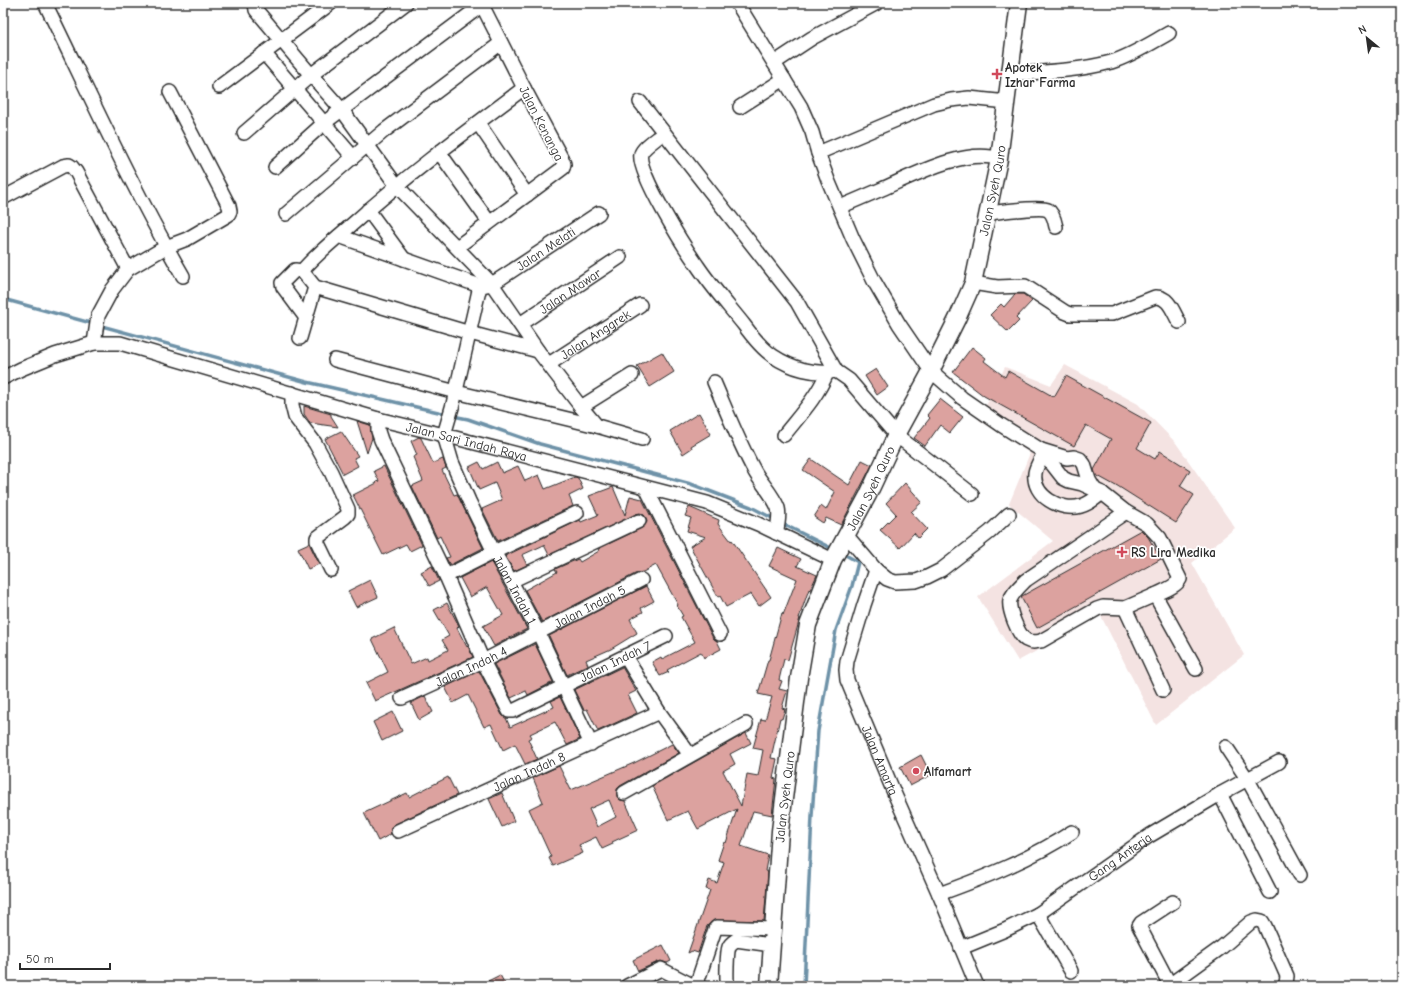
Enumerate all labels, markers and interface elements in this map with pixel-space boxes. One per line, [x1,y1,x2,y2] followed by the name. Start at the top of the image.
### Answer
[1347,18,1387,58] north arrow
[1356,22,1369,37] text: N
[1005,60,1076,90] place label: Apotek Izhar Farma
[992,69,1002,79] marker: Apotek Izhar Farma
[516,83,567,163] street label: Jalan Kenanga
[976,144,1009,237] street label: Jalan Syeh Quro
[514,224,578,274] street label: Jalan Melati
[537,265,604,317] street label: Jalan Mawar
[558,306,634,363] street label: Jalan Anggrek
[405,419,528,464] street label: Jalan Sari Indah Raya
[843,444,898,533] street label: Jalan Syeh Quro
[1131,545,1216,560] place label: RS Lira Medika
[1116,546,1128,558] marker: RS Lira Medika
[490,553,539,627] street label: Jalan Indah 1
[552,582,628,631] street label: Jalan Indah 5
[577,638,653,685] street label: Jalan Indah 7
[433,643,509,690] street label: Jalan Indah 4
[859,723,901,797] street label: Jalan Amarta
[491,749,568,795] street label: Jalan Indah 8
[772,750,798,843] street label: Jalan Syeh Quro
[924,764,972,779] place label: Alfamart
[911,766,921,776] marker: Alfamart
[1085,830,1155,884] street label: Gang Anterja
[20,945,110,971] scale bar
[26,952,54,966] text: 50 m

